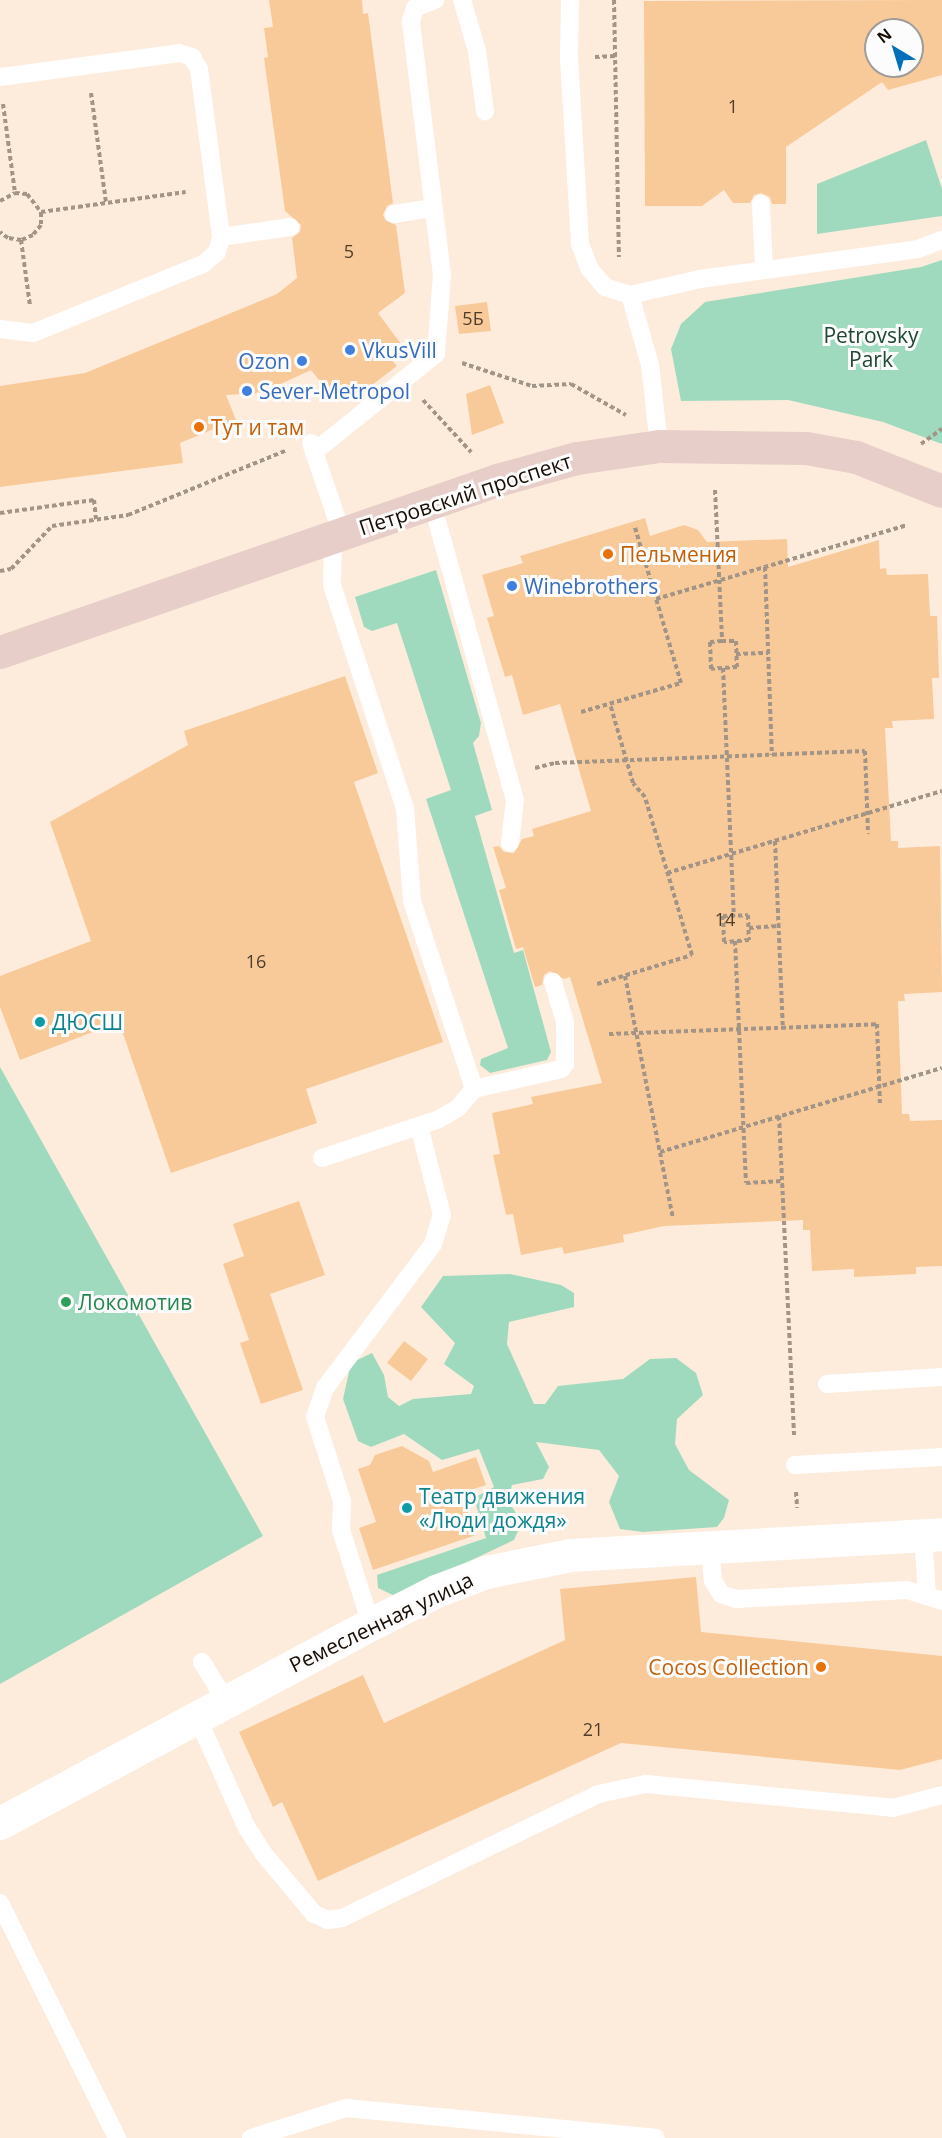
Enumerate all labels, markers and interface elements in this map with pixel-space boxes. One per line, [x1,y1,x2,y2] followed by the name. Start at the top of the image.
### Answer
[864,18,924,78] north arrow
[872,23,896,48] text: N
[728,95,738,117] house number: 1
[344,240,354,262] house number: 5
[462,307,484,329] house number: 5Б
[823,322,919,372] park label: Petrovsky Park
[362,337,437,363] place label: VkusVill
[343,343,357,357] marker: VkusVill
[238,348,290,374] place label: Ozon
[295,354,309,368] marker: Ozon
[259,378,410,404] place label: Sever-Metropol
[240,384,254,398] marker: Sever-Metropol
[211,414,304,440] place label: Тут и там
[192,420,206,434] marker: Тут и там
[356,448,574,540] street label: Петровский проспект
[620,541,737,567] place label: Пельмения
[601,547,615,561] marker: Пельмения
[524,573,658,599] place label: Winebrothers
[505,579,519,593] marker: Winebrothers
[715,908,735,930] house number: 14
[246,950,266,972] house number: 16
[52,1009,123,1035] place label: ДЮСШ
[33,1015,47,1029] marker: ДЮСШ
[78,1289,192,1315] place label: Локомотив
[59,1295,73,1309] marker: Локомотив
[419,1483,585,1533] place label: Театр движения «Люди дождя»
[400,1501,414,1515] marker: Театр движения «Люди дождя»
[285,1567,477,1677] street label: Ремесленная улица
[648,1654,809,1680] place label: Cocos Collection
[814,1660,828,1674] marker: Cocos Collection
[583,1718,603,1740] house number: 21

